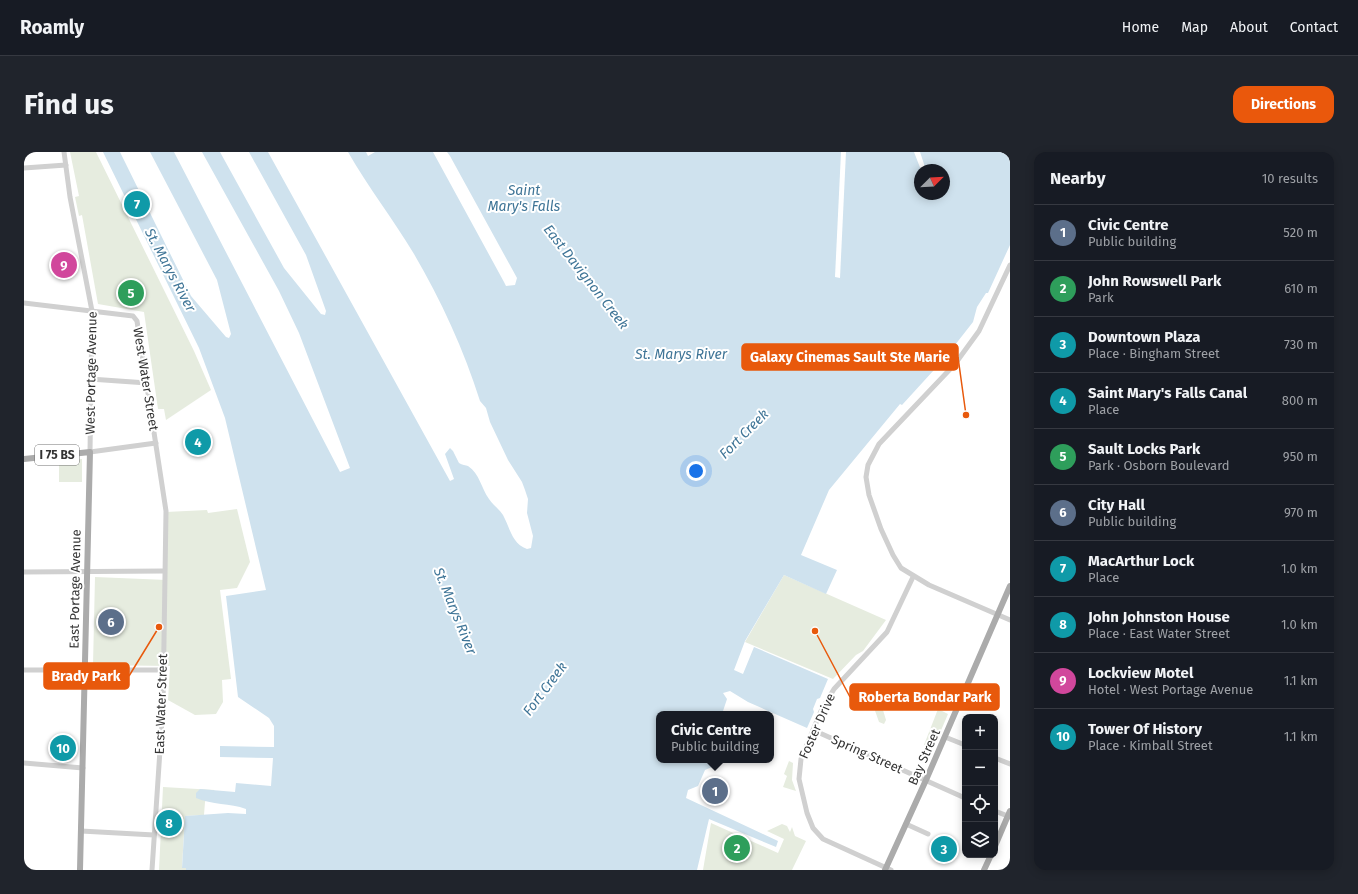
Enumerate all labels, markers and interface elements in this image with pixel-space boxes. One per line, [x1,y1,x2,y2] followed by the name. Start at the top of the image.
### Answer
[20,16,84,39] text: Roamly
[1122,19,1159,36] text: Home
[1181,19,1208,36] text: Map
[1230,19,1268,36] text: About
[1290,19,1338,36] text: Contact
[1233,86,1334,123] button: Directions
[24,88,114,121] text: Find us
[914,164,950,200] north arrow
[1050,168,1105,189] text: Nearby
[1262,171,1318,186] text: 10 results
[488,182,561,215] water label: Saint Mary's Falls
[124,189,150,219] pin: 7
[1088,216,1168,234] text: Civic Centre
[540,221,632,333] water label: East Davignon Creek
[140,224,199,315] water label: St. Marys River
[1060,225,1066,240] text: 1
[1283,225,1318,240] text: 520 m
[1088,234,1176,249] text: Public building
[51,250,77,280] pin: 9
[1088,272,1221,290] text: John Rowswell Park
[118,278,144,308] pin: 5
[1060,281,1066,296] text: 2
[1284,281,1318,296] text: 610 m
[1088,290,1114,305] text: Park
[82,311,100,435] street label: West Portage Avenue
[130,326,162,432] street label: West Water Street
[1088,328,1200,346] text: Downtown Plaza
[1060,337,1066,352] text: 3
[1284,337,1318,352] text: 730 m
[742,344,958,370] callout: Galaxy Cinemas Sault Ste Marie
[634,346,728,363] water label: St. Marys River
[1088,346,1220,361] text: Place · Bingham Street
[750,349,950,366] text: Galaxy Cinemas Sault Ste Marie
[1088,384,1247,402] text: Saint Mary's Falls Canal
[1059,393,1067,408] text: 4
[1282,393,1318,408] text: 800 m
[1088,402,1119,417] text: Place
[716,406,772,462] water label: Fort Creek
[185,427,211,457] pin: 4
[1088,440,1200,458] text: Sault Locks Park
[35,445,79,465] road number: I 75 BS
[1060,449,1066,464] text: 5
[1283,449,1318,464] text: 950 m
[1088,458,1230,473] text: Park · Osborn Boulevard
[686,461,706,481] your location
[1088,496,1145,514] text: City Hall
[1059,505,1067,520] text: 6
[1284,505,1318,520] text: 970 m
[1088,514,1176,529] text: Public building
[66,529,84,649] street label: East Portage Avenue
[1088,552,1194,570] text: MacArthur Lock
[1060,561,1066,576] text: 7
[1281,561,1318,576] text: 1.0 km
[429,564,480,657] water label: St. Marys River
[1088,570,1119,585] text: Place
[98,607,124,637] pin: 6
[1088,608,1230,626] text: John Johnston House
[1059,617,1067,632] text: 8
[1281,617,1318,632] text: 1.0 km
[1088,626,1230,641] text: Place · East Water Street
[152,653,170,755] street label: East Water Street
[519,659,571,719] water label: Fort Creek
[44,663,129,689] callout: Brady Park
[1088,664,1193,682] text: Lockview Motel
[51,668,121,685] text: Brady Park
[1059,673,1067,688] text: 9
[1284,673,1318,688] text: 1.1 km
[1088,682,1253,697] text: Hotel · West Portage Avenue
[850,684,999,710] callout: Roberta Bondar Park
[858,689,992,706] text: Roberta Bondar Park
[796,691,838,761] street label: Foster Drive
[656,711,774,763] popup
[962,714,998,858] map controls
[962,714,998,750] button: +
[1088,720,1202,738] text: Tower Of History
[671,721,751,739] text: Civic Centre
[905,726,943,787] street label: Bay Street
[1056,729,1070,744] text: 10
[1284,729,1318,744] text: 1.1 km
[829,732,905,777] street label: Spring Street
[50,733,76,763] pin: 10
[1088,738,1213,753] text: Place · Kimball Street
[671,739,759,754] text: Public building
[962,750,998,786] button: −
[702,776,728,806] pin: 1
[962,786,998,822] button: locate
[156,808,182,838] pin: 8
[962,822,998,858] button: layers
[724,833,750,863] pin: 2
[931,834,957,864] pin: 3

